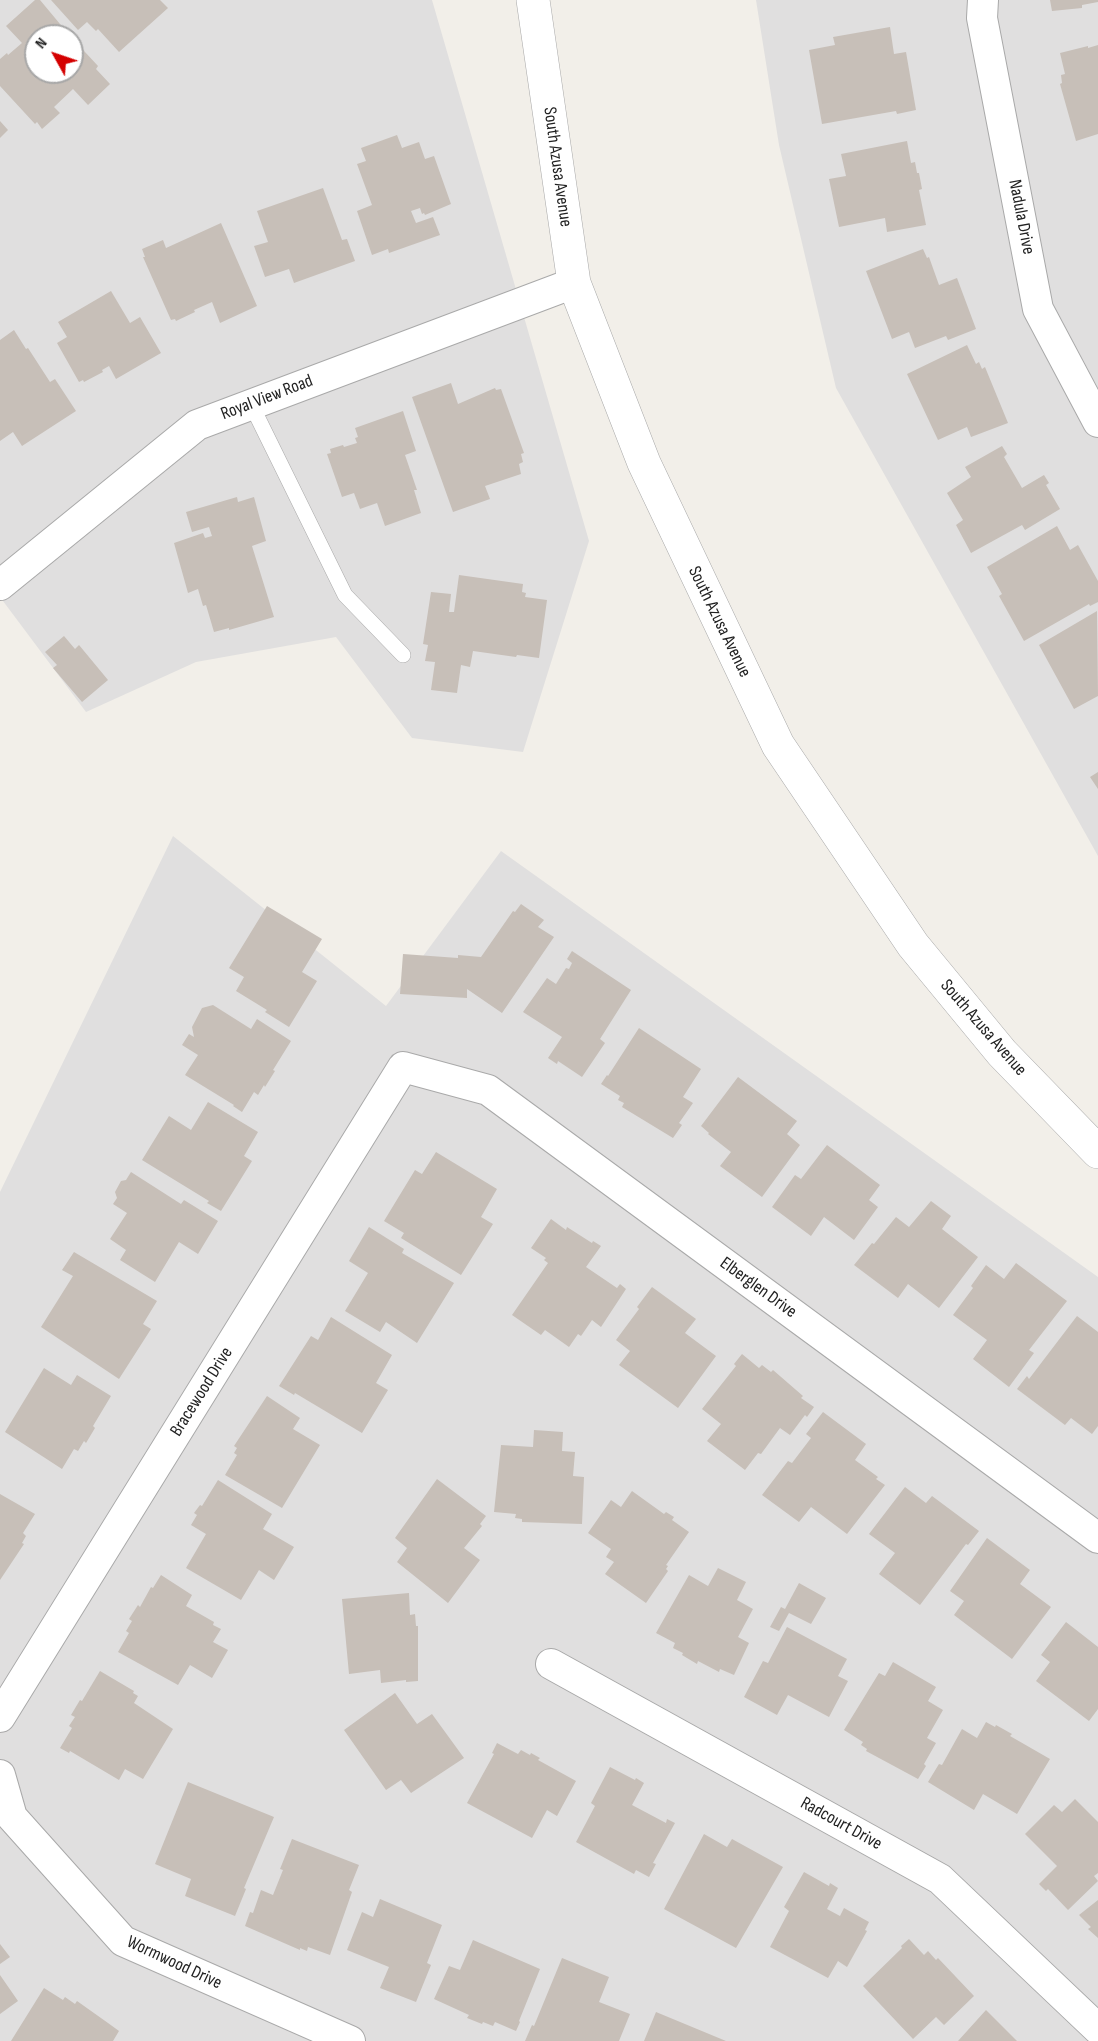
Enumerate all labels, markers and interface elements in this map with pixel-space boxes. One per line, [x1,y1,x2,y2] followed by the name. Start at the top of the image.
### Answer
[24,24,84,84] north arrow
[31,34,51,53] text: N
[538,106,576,228] street label: South Azusa Avenue
[1003,178,1039,256] street label: Nadula Drive
[218,371,316,425] street label: Royal View Road
[683,563,755,681] street label: South Azusa Avenue
[935,975,1031,1081] street label: South Azusa Avenue
[715,1253,801,1323] street label: Elberglen Drive
[166,1343,238,1441] street label: Bracewood Drive
[796,1793,886,1855] street label: Radcourt Drive
[123,1932,225,1994] street label: Wormwood Drive

